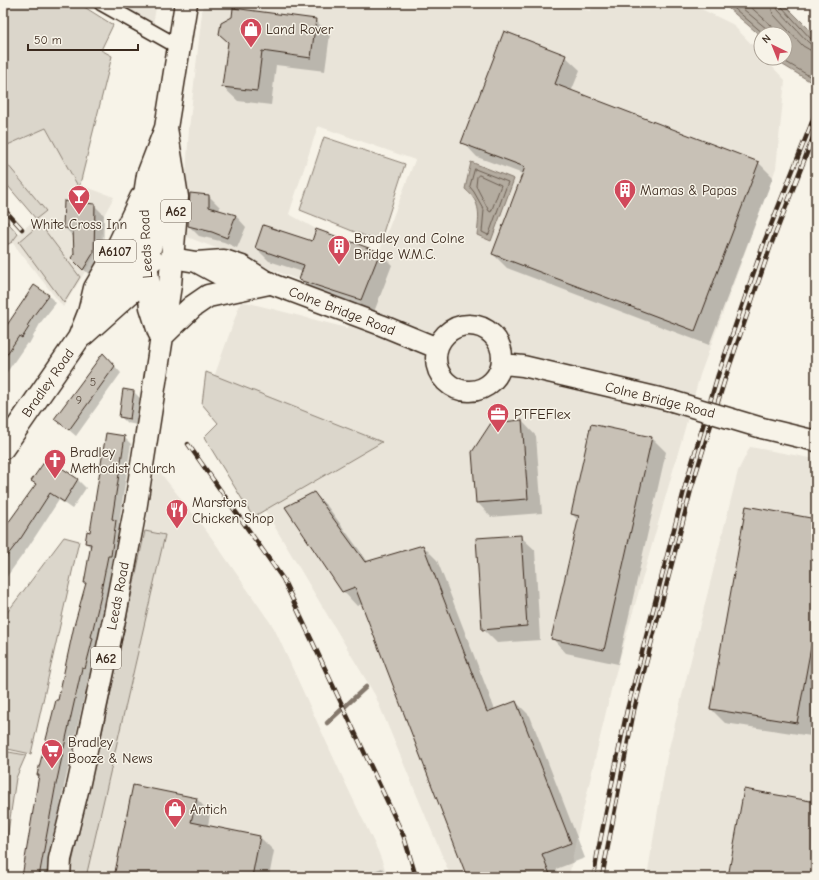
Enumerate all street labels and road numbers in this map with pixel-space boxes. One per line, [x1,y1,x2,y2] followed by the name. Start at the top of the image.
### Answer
[161,200,191,222] road number: A62
[136,209,156,279] street label: Leeds Road
[94,240,136,262] road number: A6107
[286,283,398,339] street label: Colne Bridge Road
[18,345,78,421] street label: Bradley Road
[603,378,717,422] street label: Colne Bridge Road
[103,561,133,631] street label: Leeds Road
[91,647,121,669] road number: A62

